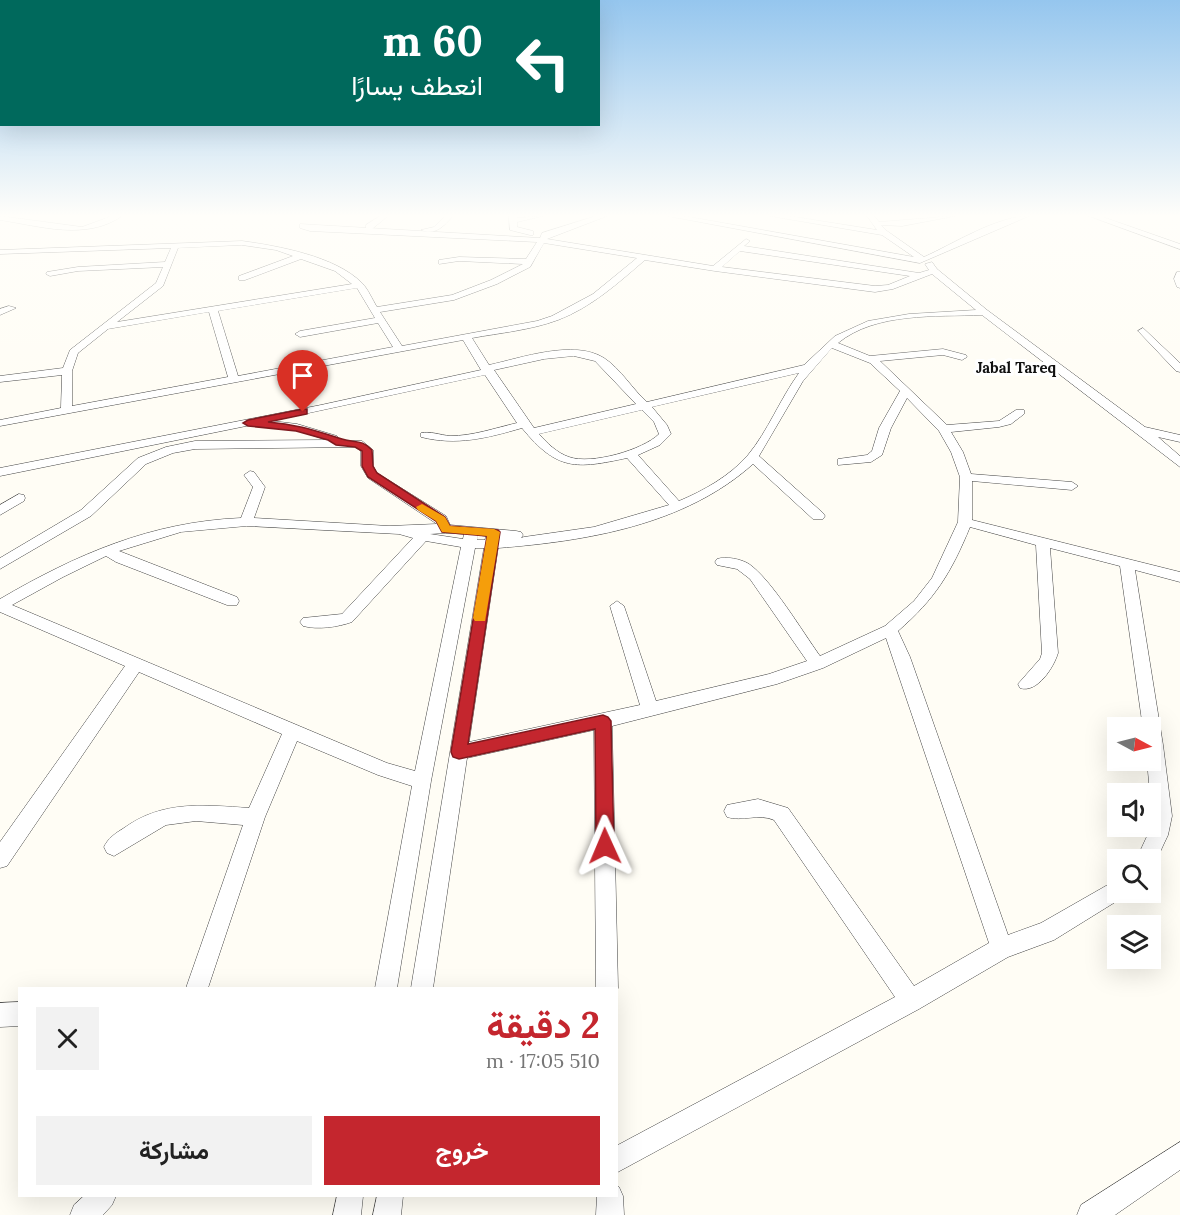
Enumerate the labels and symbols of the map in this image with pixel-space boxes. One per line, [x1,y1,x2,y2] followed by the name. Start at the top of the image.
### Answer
[277,350,328,412] pin
[976,358,1056,377] district label: Jabal Tareq
[1107,717,1161,771] north arrow
[573,814,637,878] position arrow

